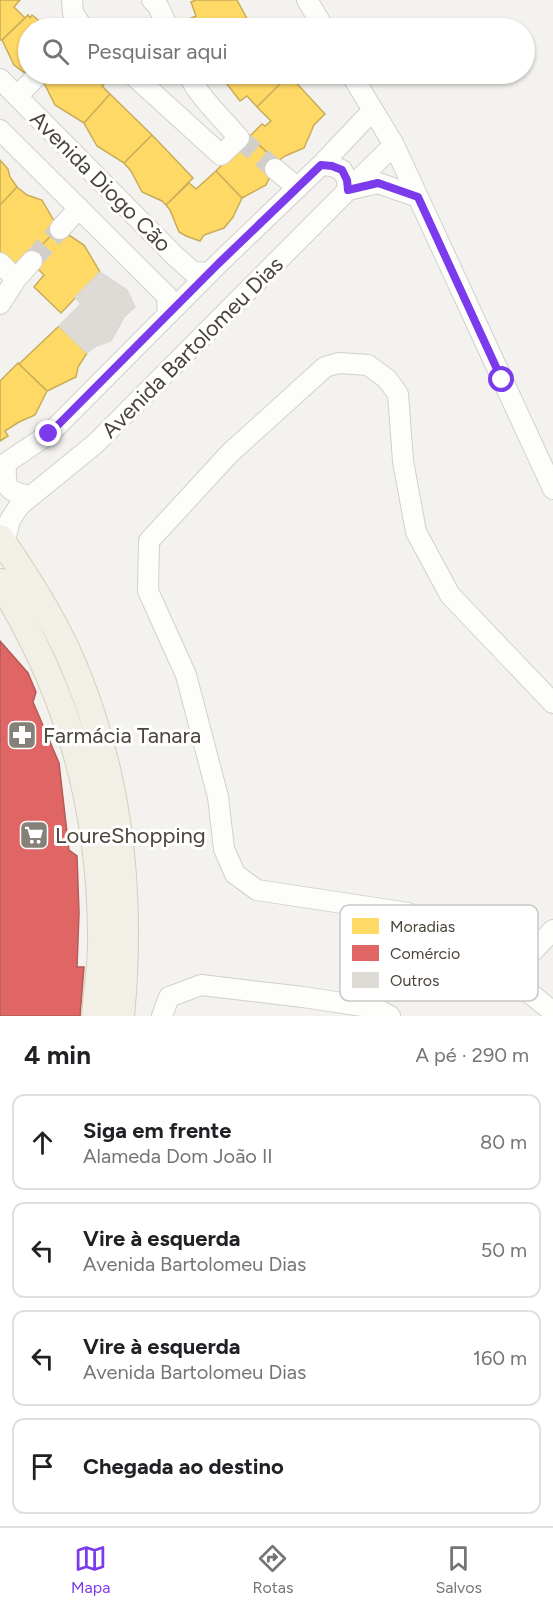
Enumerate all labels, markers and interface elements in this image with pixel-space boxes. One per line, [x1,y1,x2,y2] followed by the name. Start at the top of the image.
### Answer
[18,18,535,84] search box
[39,35,72,68] icon: search
[87,38,228,65] text: Pesquisar aqui
[24,105,177,258] street label: Avenida Diogo Cão
[96,251,289,444] street label: Avenida Bartolomeu Dias
[488,366,514,392] route start
[35,420,61,446] route end
[6,719,38,751] pharmacy icon: Farmácia Tanara
[43,722,201,749] place label: Farmácia Tanara
[18,819,50,851] supermarket icon: LoureShopping
[55,822,206,849] place label: LoureShopping
[340,905,538,1001] legend
[390,917,455,936] text: Moradias
[390,944,460,963] text: Comércio
[390,971,440,990] text: Outros
[24,1039,91,1071] text: 4 min
[416,1043,529,1067] text: A pé · 290 m
[83,1117,231,1144] text: Siga em frente
[26,1126,59,1159] icon: ahead
[480,1130,527,1154] text: 80 m
[83,1144,273,1168] text: Alameda Dom João II
[83,1225,241,1252] text: Vire à esquerda
[26,1234,59,1267] icon: left
[481,1238,527,1262] text: 50 m
[83,1252,306,1276] text: Avenida Bartolomeu Dias
[83,1333,241,1360] text: Vire à esquerda
[26,1342,59,1375] icon: left
[473,1346,527,1370] text: 160 m
[83,1360,306,1384] text: Avenida Bartolomeu Dias
[26,1450,59,1483] icon: arrive
[83,1453,284,1480] text: Chegada ao destino
[71,1542,110,1597] tab: Mapa
[253,1542,293,1597] tab: Rotas
[436,1542,482,1597] tab: Salvos

